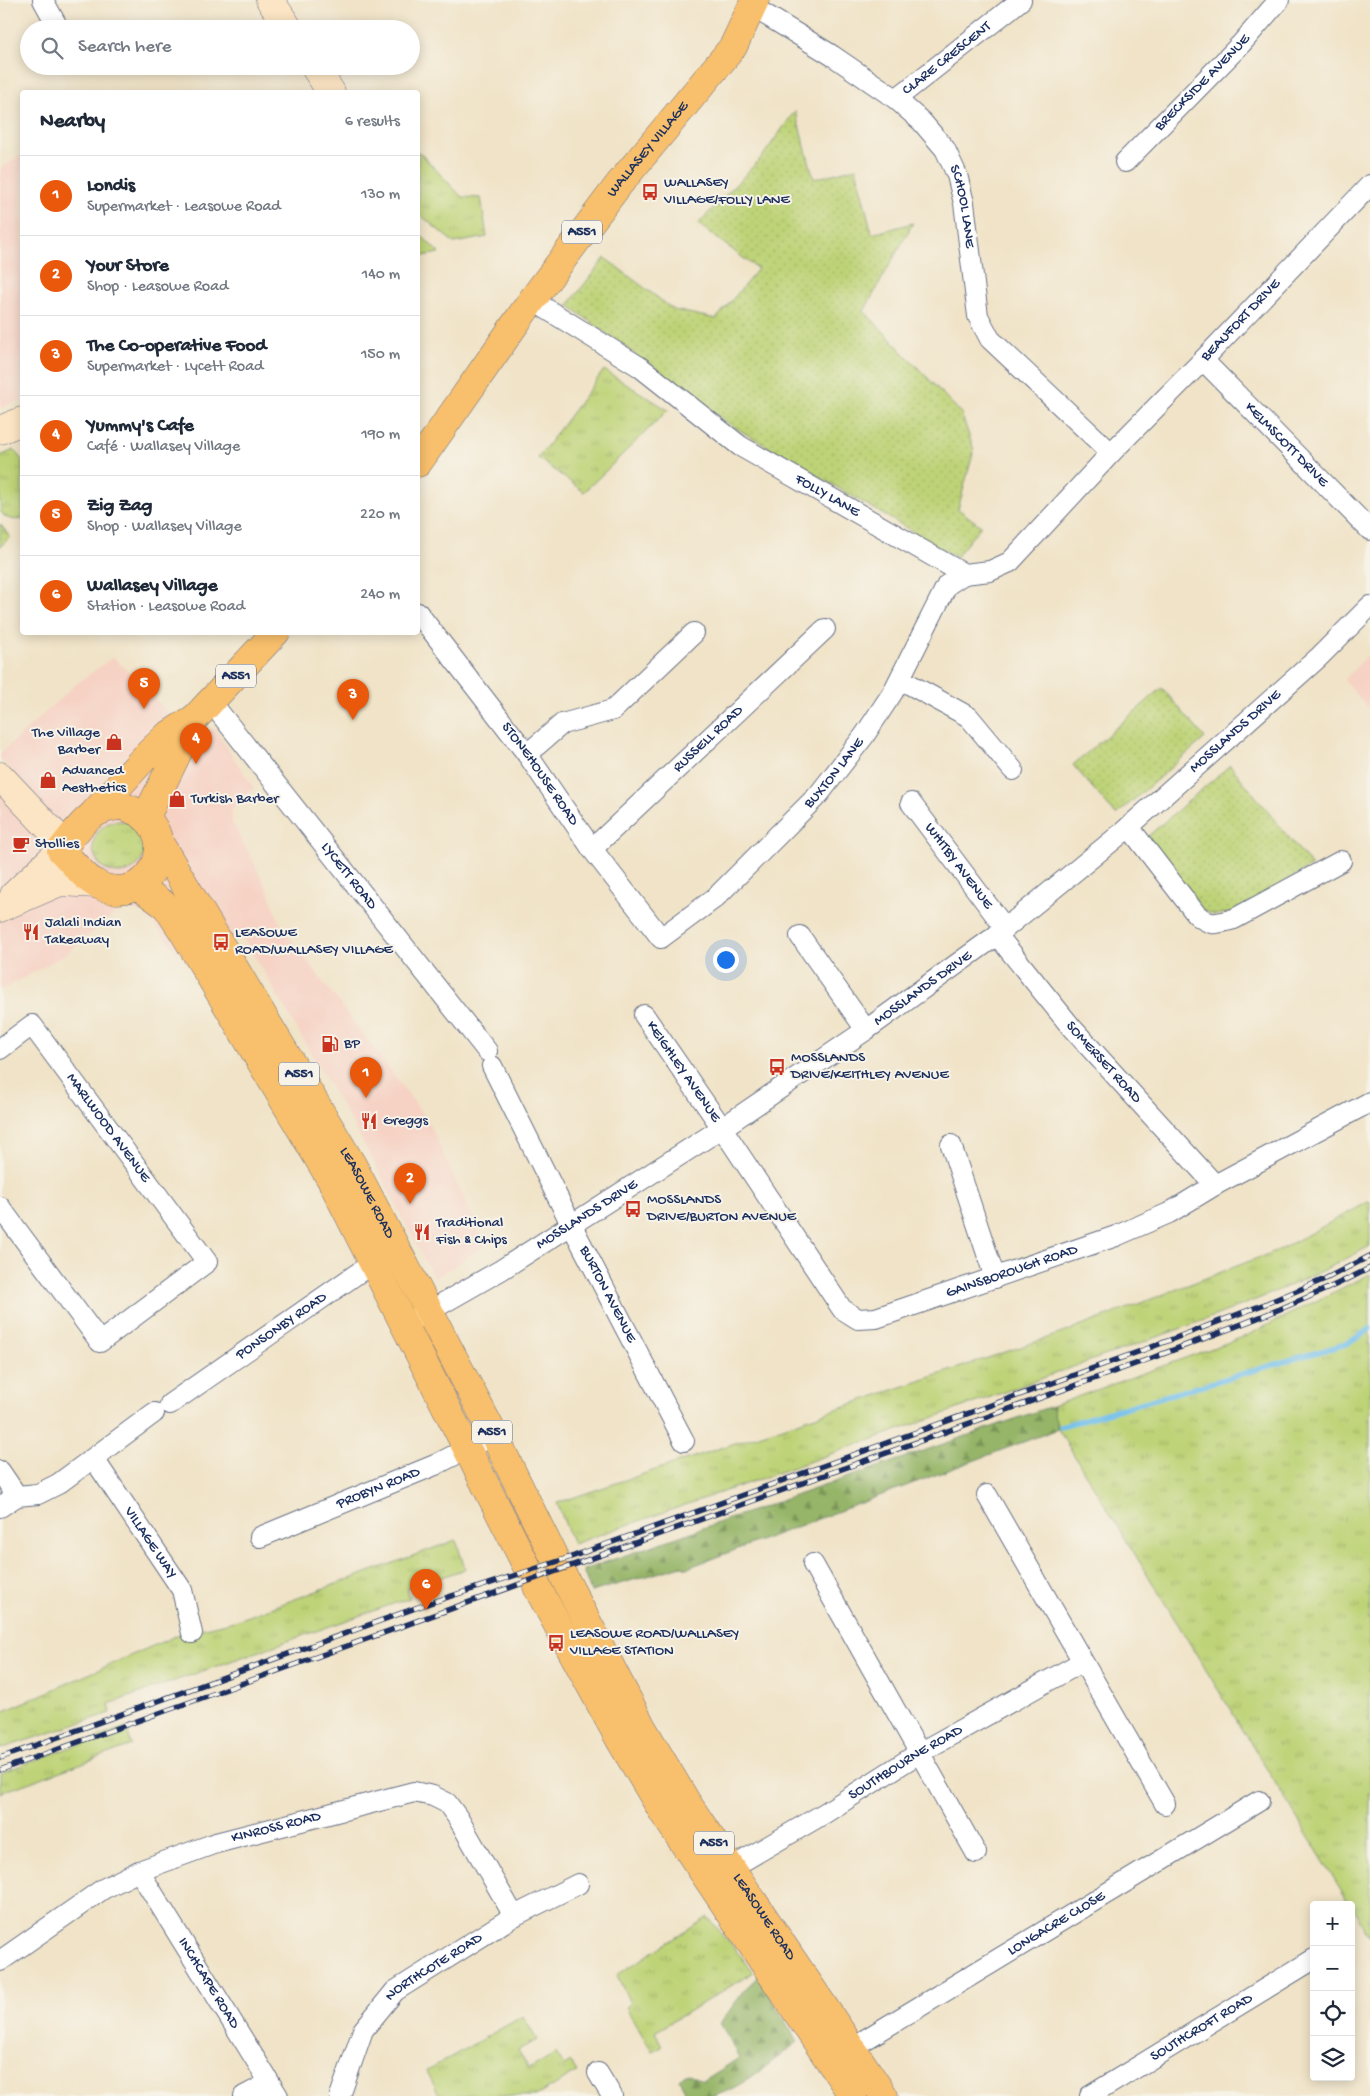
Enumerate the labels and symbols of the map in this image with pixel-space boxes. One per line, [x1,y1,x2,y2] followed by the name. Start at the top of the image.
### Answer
[899,17,996,99] street label: CLARE CRESCENT
[1150,30,1255,136] street label: BRECKSIDE AVENUE
[603,97,693,201] street label: WALLASEY VILLAGE
[945,162,979,250] street label: SCHOOL LANE
[663,174,791,209] place label: WALLASEY VILLAGE/FOLLY LANE
[640,182,660,202] bus stop icon: WALLASEY VILLAGE/FOLLY LANE
[562,220,602,243] road number: A551
[1197,275,1285,366] street label: BEAUFORT DRIVE
[1241,399,1332,492] street label: KELMSCOTT DRIVE
[791,470,863,522] street label: FOLLY LANE
[216,664,256,688] road number: A551
[128,668,160,709] pin: 5
[337,679,369,720] pin: 3
[1186,686,1286,777] street label: MOSSLANDS DRIVE
[669,702,747,777] street label: RUSSELL ROAD
[497,719,583,829] street label: STONEHOUSE ROAD
[180,723,212,764] pin: 4
[31,724,102,759] place label: The Village Barber
[104,732,124,752] shop icon: The Village Barber
[800,734,869,813] street label: BUXTON LANE
[62,762,127,797] place label: Advanced Aesthetics
[38,770,58,790] shop icon: Advanced Aesthetics
[167,789,187,809] shop icon: Turkish Barber
[190,790,280,808] place label: Turkish Barber
[920,819,997,913] street label: WHITBY AVENUE
[11,834,31,854] cafe icon: Stollies
[35,835,79,853] place label: Stollies
[317,839,381,914] street label: LYCETT ROAD
[44,914,121,949] place label: Jalali Indian Takeaway
[21,922,41,942] restaurant icon: Jalali Indian Takeaway
[235,924,394,959] place label: LEASOWE ROAD/WALLASEY VILLAGE
[211,932,231,952] bus stop icon: LEASOWE ROAD/WALLASEY VILLAGE
[713,947,739,973] your location
[870,947,976,1030] street label: MOSSLANDS DRIVE
[642,1018,725,1126] street label: KEIGHLEY AVENUE
[1061,1018,1145,1107] street label: SOMERSET ROAD
[320,1034,340,1054] fuel station icon: BP
[343,1035,361,1053] place label: BP
[790,1049,949,1084] place label: MOSSLANDS DRIVE/KEITHLEY AVENUE
[350,1057,382,1098] pin: 1
[767,1057,787,1077] bus stop icon: MOSSLANDS DRIVE/KEITHLEY AVENUE
[279,1062,319,1086] road number: A551
[62,1070,155,1187] street label: MARLWOOD AVENUE
[359,1111,379,1131] restaurant icon: Greggs
[383,1112,429,1130] place label: Greggs
[335,1144,399,1242] street label: LEASOWE ROAD
[394,1163,426,1204] pin: 2
[533,1175,642,1254] street label: MOSSLANDS DRIVE
[646,1191,797,1226] place label: MOSSLANDS DRIVE/BURTON AVENUE
[623,1199,643,1219] bus stop icon: MOSSLANDS DRIVE/BURTON AVENUE
[435,1214,507,1249] place label: Traditional Fish & Chips
[412,1222,432,1242] restaurant icon: Traditional Fish & Chips
[944,1241,1080,1302] street label: GAINSBOROUGH ROAD
[575,1242,641,1346] street label: BURTON AVENUE
[232,1288,331,1365] street label: PONSONBY ROAD
[472,1420,512,1444] road number: A551
[333,1463,423,1514] street label: PROBYN ROAD
[119,1503,181,1582] street label: VILLAGE WAY
[410,1569,442,1610] pin: 6
[569,1625,739,1660] place label: LEASOWE ROAD/WALLASEY VILLAGE STATION
[546,1633,566,1653] bus stop icon: LEASOWE ROAD/WALLASEY VILLAGE STATION
[845,1721,966,1805] street label: SOUTHBOURNE ROAD
[230,1807,323,1848] street label: KINROSS ROAD
[694,1832,734,1855] road number: A551
[728,1870,800,1964] street label: LEASOWE ROAD
[1005,1887,1109,1960] street label: LONGACRE CLOSE
[381,1929,486,2005] street label: NORTHCOTE ROAD
[173,1934,243,2032] street label: INCHCAPE ROAD
[1147,1989,1256,2066] street label: SOUTHCROFT ROAD

